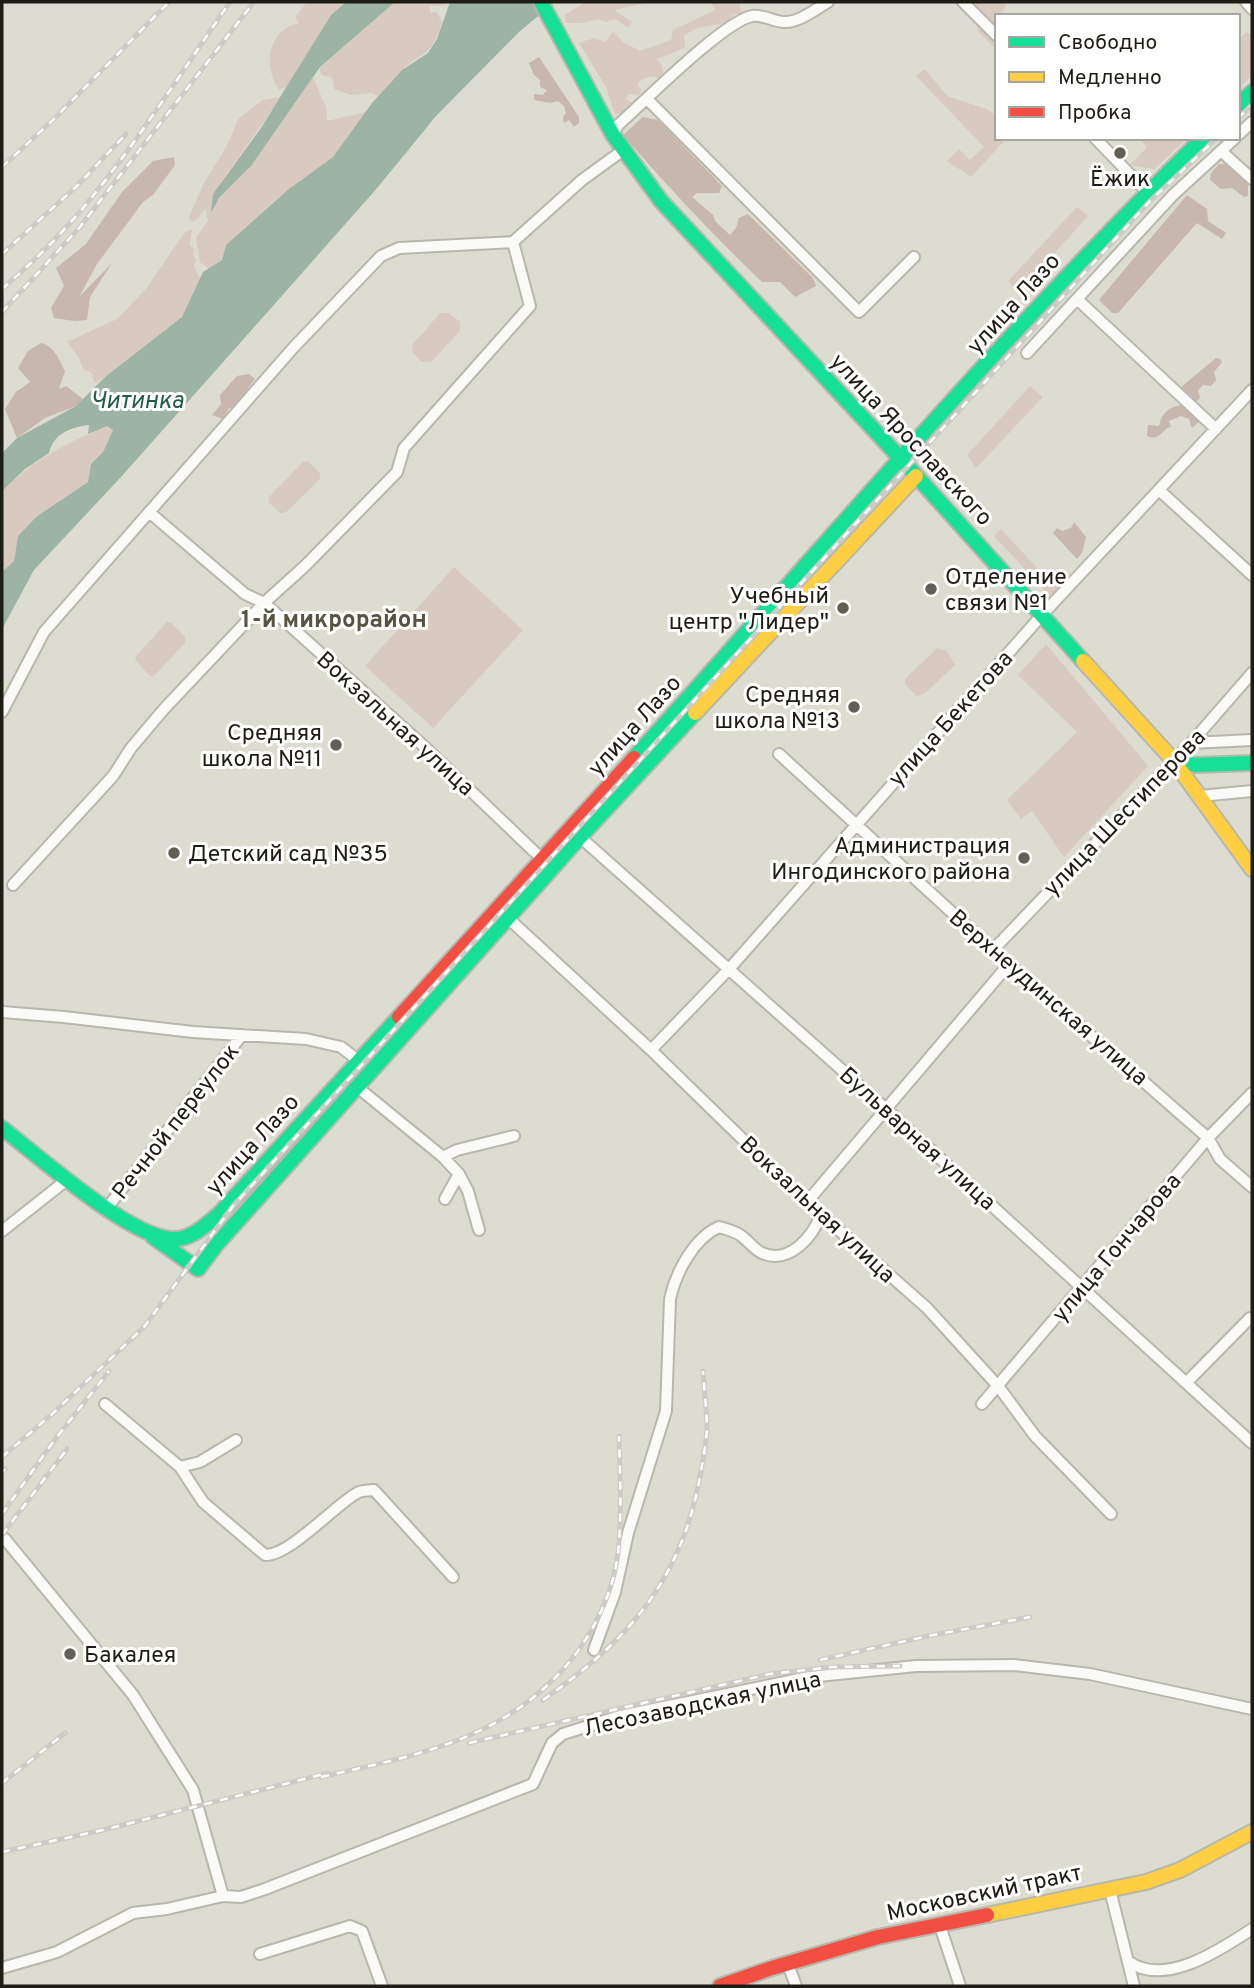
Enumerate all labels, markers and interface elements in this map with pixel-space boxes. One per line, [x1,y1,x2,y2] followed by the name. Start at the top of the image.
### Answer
[995,14,1240,140] legend
[1058,30,1157,57] text: Свободно
[1058,65,1162,92] text: Медленно
[1058,100,1131,127] text: Пробка
[1112,145,1128,161] marker: Ёжик
[1090,165,1150,195] place label: Ёжик
[962,248,1068,361] street label: улица Лазо
[823,348,998,533] street label: улица Ярославского
[90,387,184,417] water label: Читинка
[945,564,1067,619] place label: Отделение связи №1
[923,581,939,597] marker: Отделение связи №1
[669,583,829,638] place label: Учебный центр "Лидер"
[835,600,851,616] marker: Учебный центр "Лидер"
[241,606,427,636] district label: 1-й микрорайон
[309,646,479,803] street label: Вокзальная улица
[883,646,1021,794] street label: улица Бекетова
[583,670,689,783] street label: улица Лазо
[715,682,840,737] place label: Средняя школа №13
[846,699,862,715] marker: Средняя школа №13
[202,720,322,775] place label: Средняя школа №11
[1038,724,1213,904] street label: улица Шестиперова
[328,737,344,753] marker: Средняя школа №11
[771,833,1010,888] place label: Администрация Ингодинского района
[188,841,388,870] place label: Детский сад №35
[166,845,182,861] marker: Детский сад №35
[1016,850,1032,866] marker: Администрация Ингодинского района
[942,904,1153,1093] street label: Верхнеудинская улица
[107,1039,247,1206] street label: Речной переулок
[832,1062,1001,1218] street label: Бульварная улица
[201,1089,307,1202] street label: улица Лазо
[732,1131,900,1291] street label: Вокзальная улица
[1047,1168,1189,1329] street label: улица Гончарова
[84,1642,176,1671] place label: Бакалея
[62,1646,78,1662] marker: Бакалея
[581,1666,824,1745] street label: Лесозаводская улица
[884,1860,1085,1929] street label: Московский тракт

